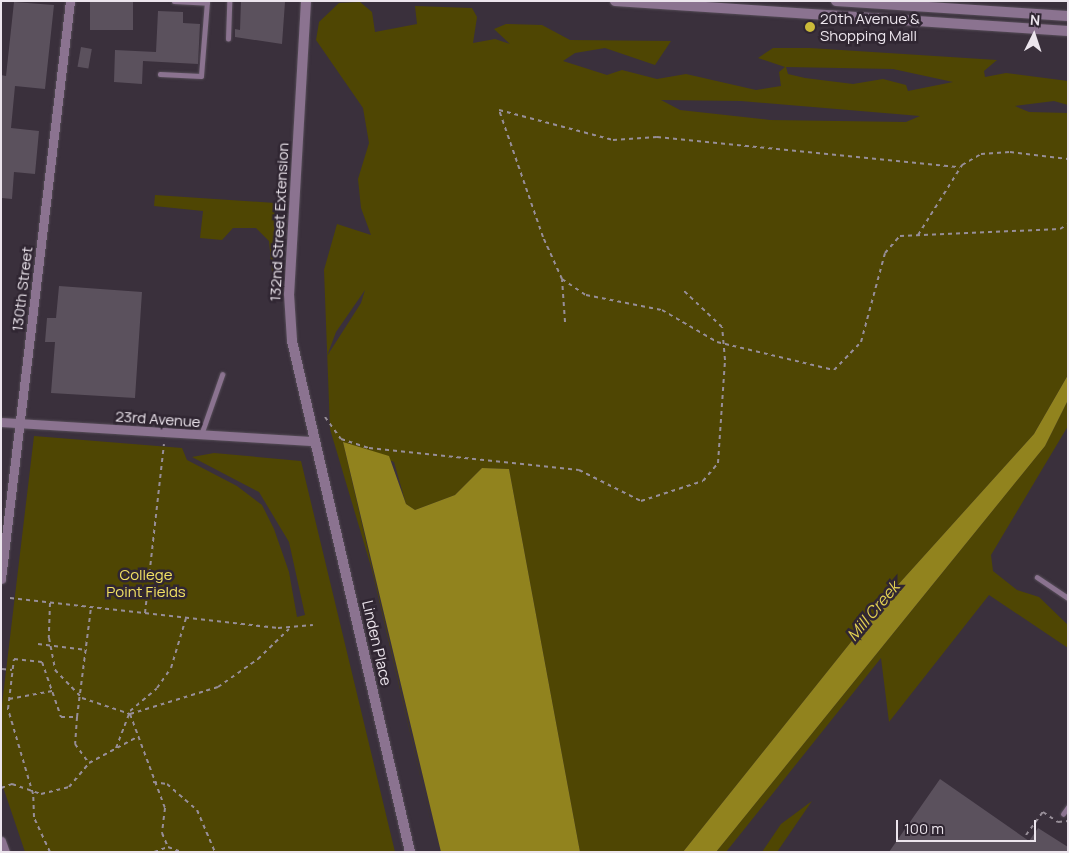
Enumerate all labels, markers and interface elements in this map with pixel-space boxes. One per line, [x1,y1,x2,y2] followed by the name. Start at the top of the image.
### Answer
[820,9,920,44] place label: 20th Avenue & Shopping Mall
[1009,10,1059,60] north arrow
[1029,10,1041,29] text: N
[804,21,816,33] marker: 20th Avenue & Shopping Mall
[266,142,292,302] street label: 132nd Street Extension
[8,246,36,332] street label: 130th Street
[115,407,201,431] street label: 23rd Avenue
[106,565,186,600] park label: College Point Fields
[843,577,903,645] water label: Mill Creek
[358,599,396,687] street label: Linden Place
[899,810,1039,842] scale bar
[904,818,944,839] text: 100 m

